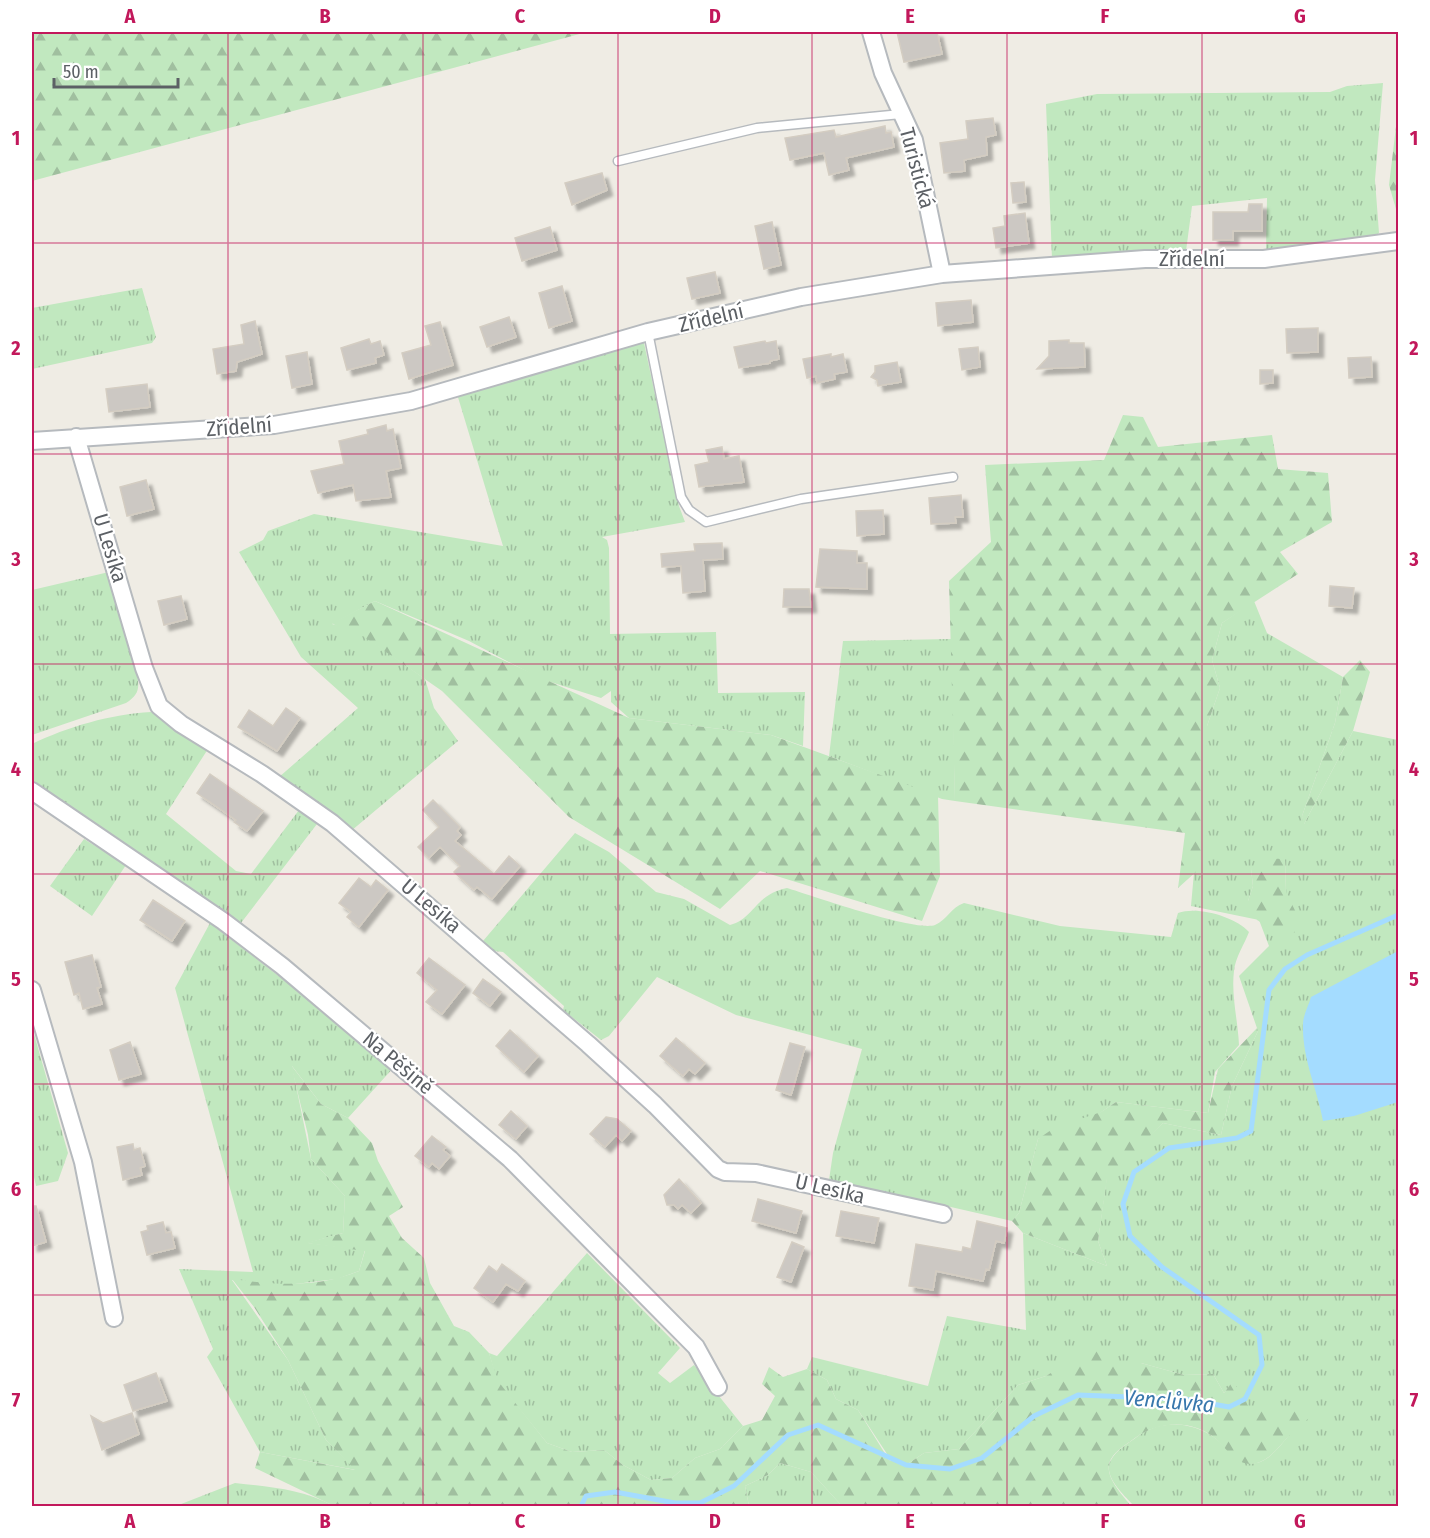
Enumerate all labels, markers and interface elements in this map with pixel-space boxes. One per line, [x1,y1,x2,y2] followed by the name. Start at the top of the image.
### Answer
[124,4,137,28] text: A
[319,4,331,28] text: B
[515,4,526,28] text: C
[709,4,721,28] text: D
[905,4,915,28] text: E
[1101,4,1110,28] text: F
[1294,4,1306,28] text: G
[54,51,178,89] scale bar
[63,61,99,83] text: 50 m
[894,125,940,211] street label: Turistická
[12,126,20,150] text: 1
[1410,126,1418,150] text: 1
[1159,246,1225,272] street label: Zřídelní
[676,298,746,338] street label: Zřídelní
[10,336,21,360] text: 2
[1408,336,1419,360] text: 2
[205,412,273,442] street label: Zřídelní
[87,510,133,586] street label: U Lesíka
[10,547,21,571] text: 3
[1408,547,1419,571] text: 3
[11,757,21,781] text: 4
[1409,757,1419,781] text: 4
[396,873,466,939] street label: U Lesíka
[11,967,21,991] text: 5
[1409,967,1419,991] text: 5
[357,1026,439,1100] street label: Na Pěšině
[793,1168,867,1210] street label: U Lesíka
[11,1177,21,1201] text: 6
[1409,1177,1419,1201] text: 6
[1122,1384,1216,1418] water label: Venclůvka
[12,1388,21,1412] text: 7
[1410,1388,1419,1412] text: 7
[124,1509,137,1533] text: A
[319,1509,331,1533] text: B
[515,1509,526,1533] text: C
[709,1509,721,1533] text: D
[905,1509,915,1533] text: E
[1101,1509,1110,1533] text: F
[1294,1509,1306,1533] text: G

